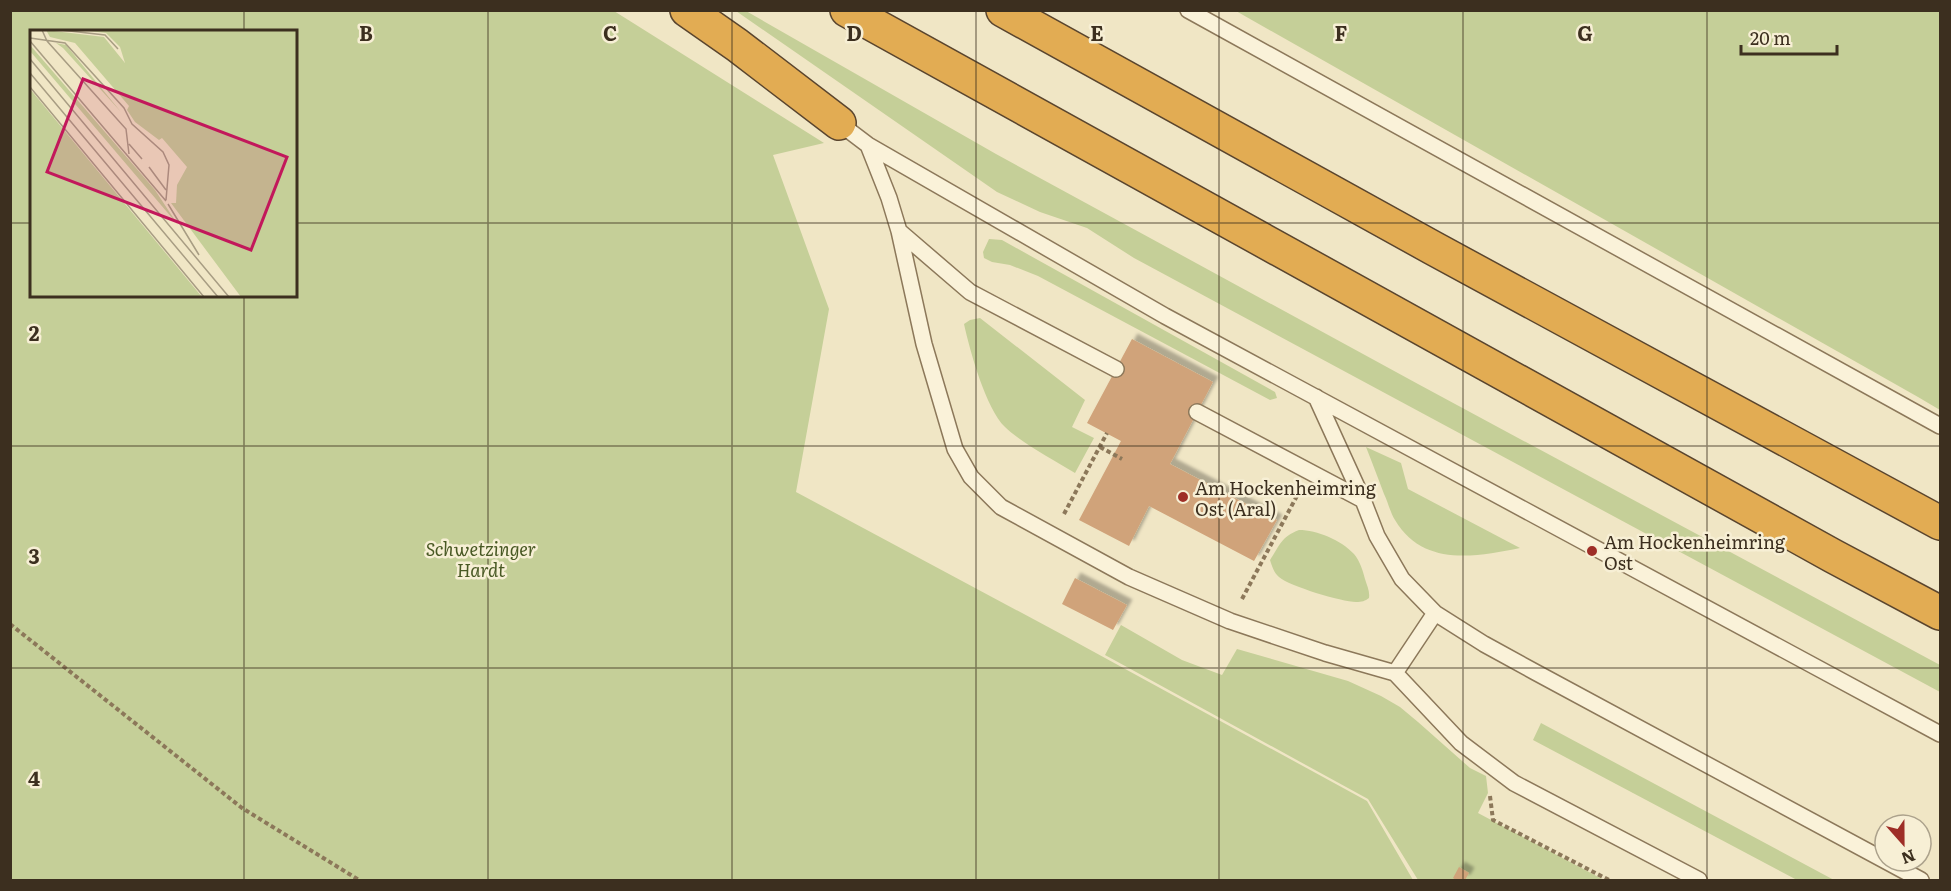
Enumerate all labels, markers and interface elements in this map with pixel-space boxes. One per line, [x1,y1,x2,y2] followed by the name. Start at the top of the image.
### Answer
[359,17,373,47] text: B
[603,17,617,47] text: C
[846,17,862,47] text: D
[1090,17,1104,47] text: E
[1335,17,1348,47] text: F
[1577,17,1593,47] text: G
[1741,18,1837,56] scale bar
[1750,24,1791,51] text: 20 m
[30,30,297,297] inset map
[29,317,40,347] text: 2
[1195,474,1377,522] place label: Am Hockenheimring Ost (Aral)
[1176,490,1190,504] marker: Am Hockenheimring Ost (Aral)
[1604,528,1786,576] place label: Am Hockenheimring Ost
[426,535,536,583] park label: Schwetzinger Hardt
[28,540,40,570] text: 3
[1585,544,1599,558] marker: Am Hockenheimring Ost
[28,762,40,792] text: 4
[1873,813,1933,873] north arrow
[1898,844,1919,872] text: N

